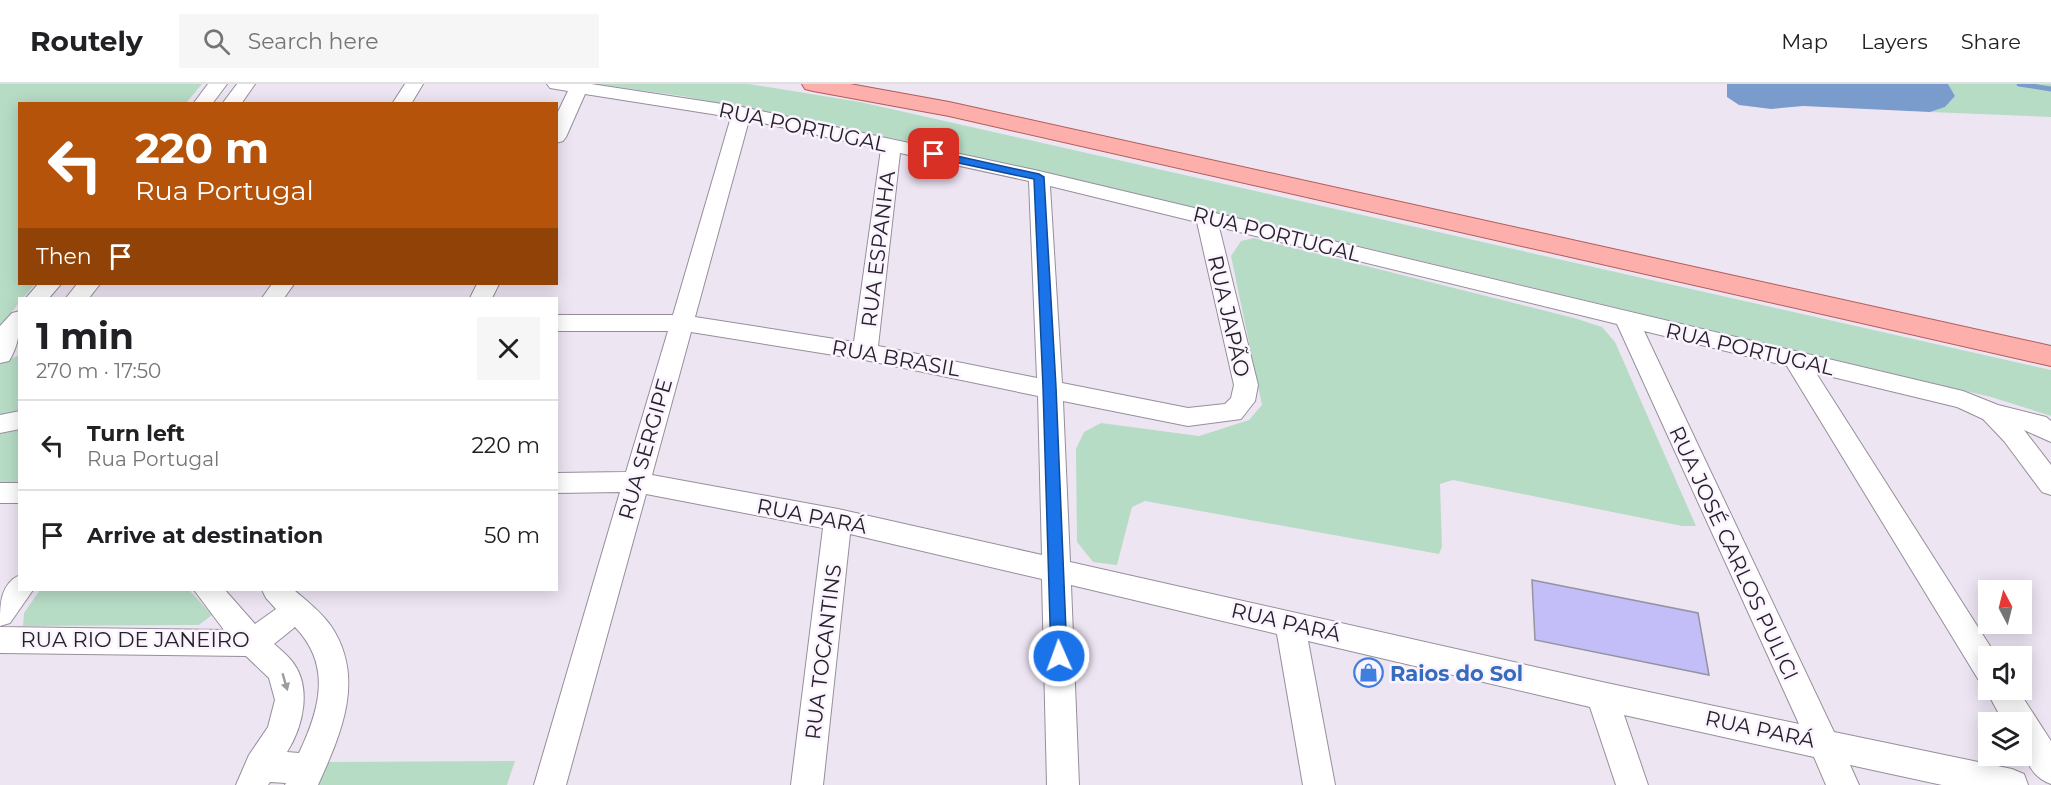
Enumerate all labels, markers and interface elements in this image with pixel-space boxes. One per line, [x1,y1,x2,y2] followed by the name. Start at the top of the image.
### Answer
[179,14,599,68] search box
[30,24,143,58] text: Routely
[200,25,233,58] icon: search
[248,28,379,55] text: Search here
[1781,29,1828,54] text: Map
[1861,29,1928,54] text: Layers
[1961,29,2021,54] text: Share
[716,97,890,157] street label: RUA PORTUGAL
[135,122,269,174] text: 220 m
[36,126,114,204] icon: left
[908,128,959,179] pin
[917,137,950,170] icon: arrive
[856,168,900,329] street label: RUA ESPANHA
[135,174,314,207] text: Rua Portugal
[1191,201,1364,267] street label: RUA PORTUGAL
[104,240,137,273] icon: arrive
[36,243,92,270] text: Then
[1203,253,1255,379] street label: RUA JAPÃO
[36,314,134,358] text: 1 min
[477,317,540,380] button: close
[1663,317,1837,381] street label: RUA PORTUGAL
[830,334,963,382] street label: RUA BRASIL
[36,359,161,383] text: 270 m · 17:50
[613,376,677,522] street label: RUA SERGIPE
[87,420,185,447] text: Turn left
[1664,422,1804,684] street label: RUA JOSÉ CARLOS PULICI
[36,429,69,462] icon: left
[471,432,540,459] text: 220 m
[87,447,219,471] text: Rua Portugal
[755,493,870,539] street label: RUA PARÁ
[36,519,69,552] icon: arrive
[87,522,323,549] text: Arrive at destination
[484,522,540,549] text: 50 m
[800,563,846,741] street label: RUA TOCANTINS
[1978,580,2032,634] north arrow
[1978,580,2032,766] map controls
[1229,597,1344,647] street label: RUA PARÁ
[1027,624,1091,688] position arrow
[20,627,250,652] street label: RUA RIO DE JANEIRO
[1978,646,2032,700] button: sound
[1353,657,1385,689] shop icon: Raios do Sol
[1390,661,1523,686] place label: Raios do Sol
[281,673,290,691] one-way arrow
[1703,705,1818,753] street label: RUA PARÁ
[1978,712,2032,766] button: layers

